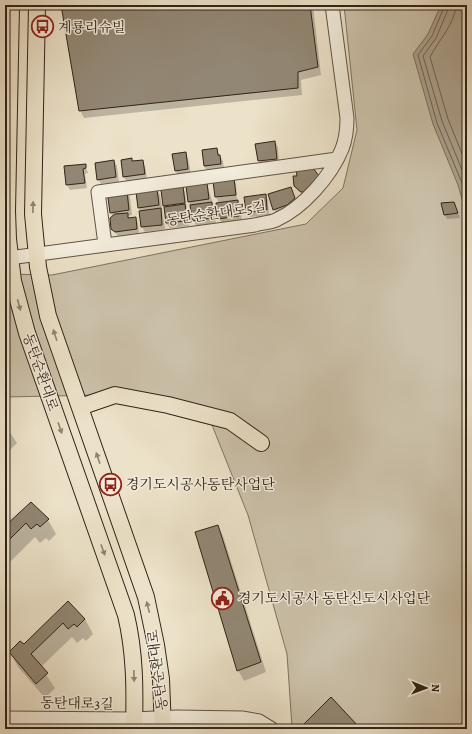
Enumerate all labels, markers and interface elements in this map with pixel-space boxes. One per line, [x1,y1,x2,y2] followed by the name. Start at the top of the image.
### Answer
[30,14,56,40] bus stop icon: 계룡리슈빌
[58,18,126,37] place label: 계룡리슈빌
[165,197,267,230] street label: 동탄순환대로5길
[30,200,36,213] one-way arrow
[16,299,22,311] one-way arrow
[51,329,57,341] one-way arrow
[18,331,63,414] street label: 동탄순환대로
[57,422,63,434] one-way arrow
[94,451,100,463] one-way arrow
[97,471,123,497] bus stop icon: 경기도시공사동탄사업단
[126,475,275,494] place label: 경기도시공사동탄사업단
[101,545,107,557] one-way arrow
[210,585,236,611] public building icon: 경기도시공사 동탄신도시사업단
[238,589,431,608] place label: 경기도시공사 동탄신도시사업단
[145,601,151,613] one-way arrow
[143,628,172,711] street label: 동탄순환대로
[406,668,446,708] north arrow
[131,670,137,683] one-way arrow
[428,684,443,692] text: N
[40,693,114,714] street label: 동탄대로3길

